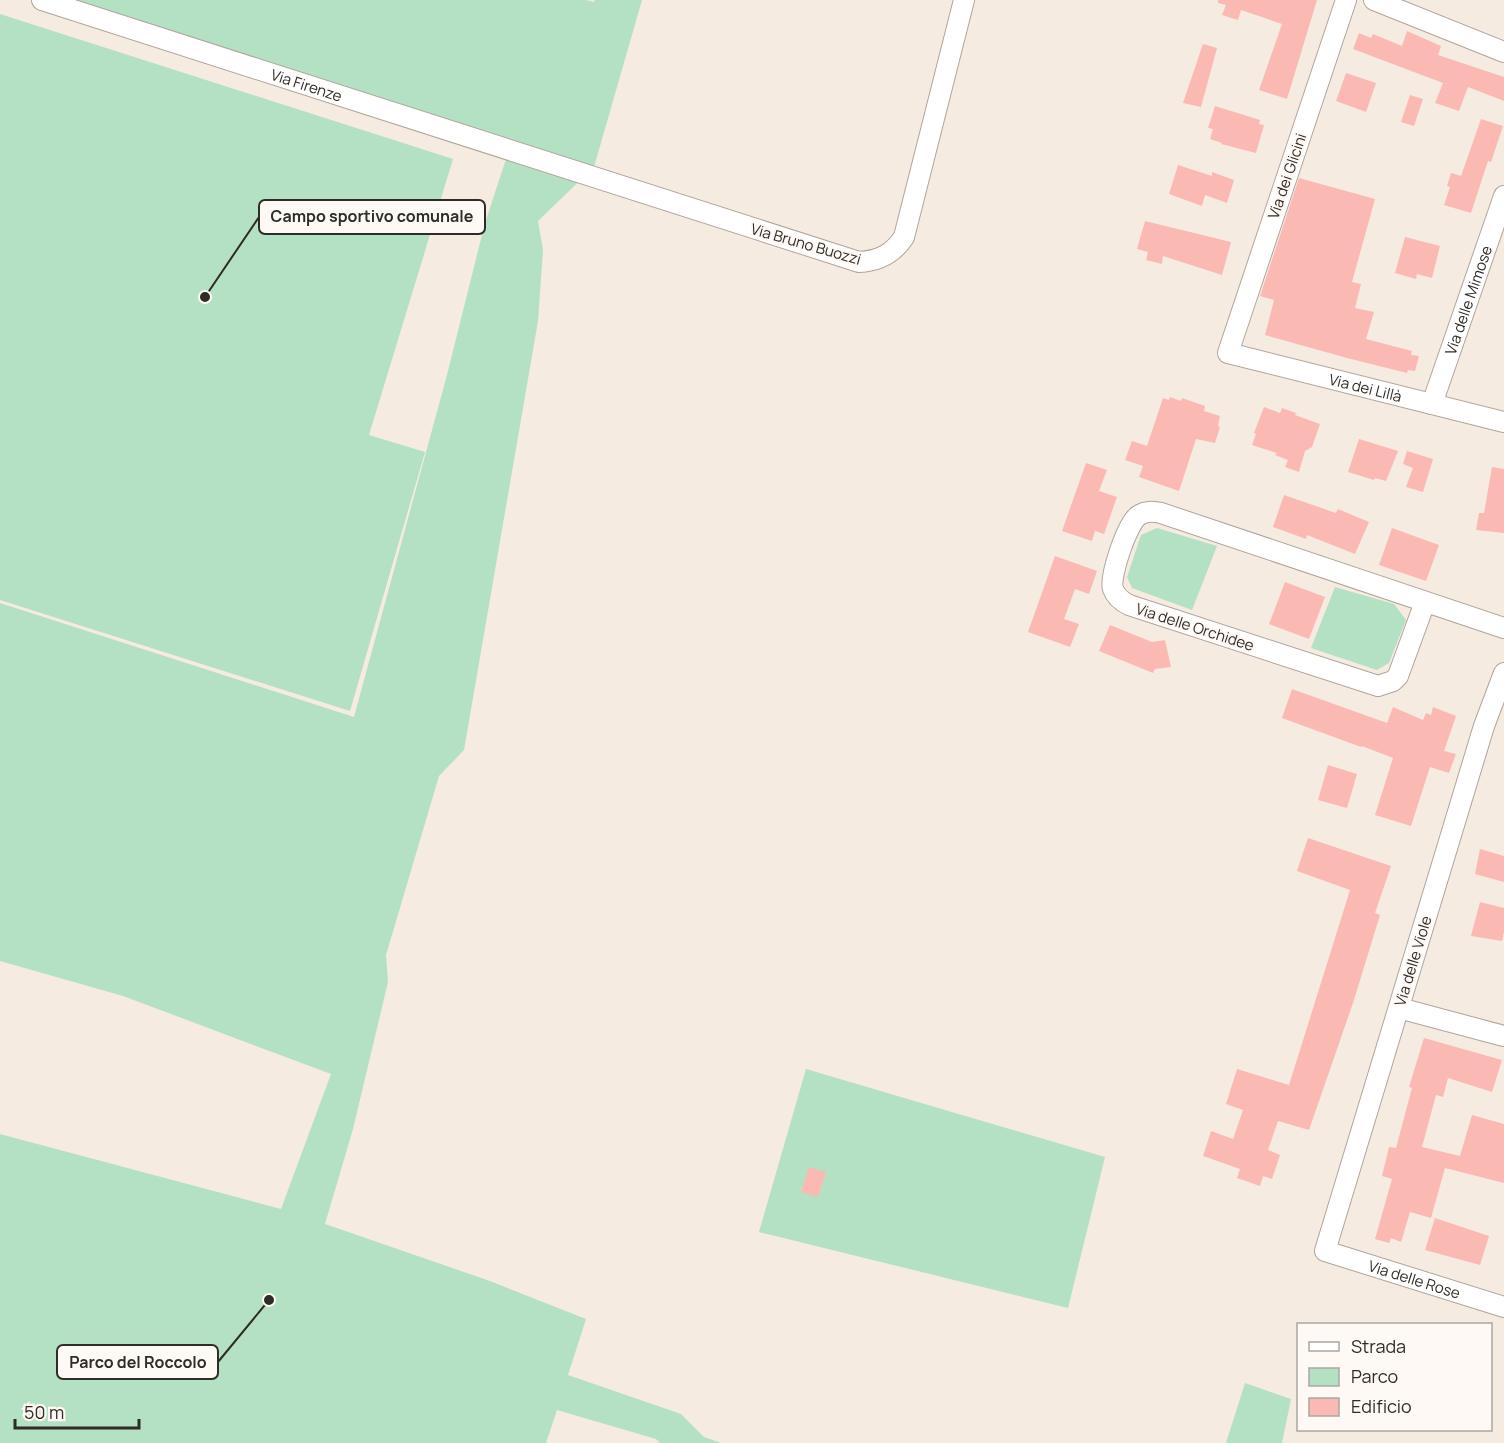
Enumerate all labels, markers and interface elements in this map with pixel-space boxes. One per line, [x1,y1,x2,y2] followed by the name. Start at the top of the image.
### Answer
[268,64,345,106] street label: Via Firenze
[1263,130,1311,222] street label: Via dei Glicini
[259,200,485,234] callout: Campo sportivo comunale
[271,205,474,227] text: Campo sportivo comunale
[748,218,864,270] street label: Via Bruno Buozzi
[1439,242,1497,358] street label: Via delle Mimose
[1327,368,1404,407] street label: Via dei Lillà
[1133,598,1257,656] street label: Via delle Orchidee
[1389,913,1437,1009] street label: Via delle Viole
[1366,1255,1463,1303] street label: Via delle Rose
[1297,1323,1492,1431] legend
[1351,1334,1406,1358] text: Strada
[57,1345,218,1379] callout: Parco del Roccolo
[69,1351,207,1373] text: Parco del Roccolo
[1351,1364,1398,1388] text: Parco
[15,1392,140,1430] scale bar
[1351,1394,1412,1418] text: Edificio
[24,1400,64,1424] text: 50 m

